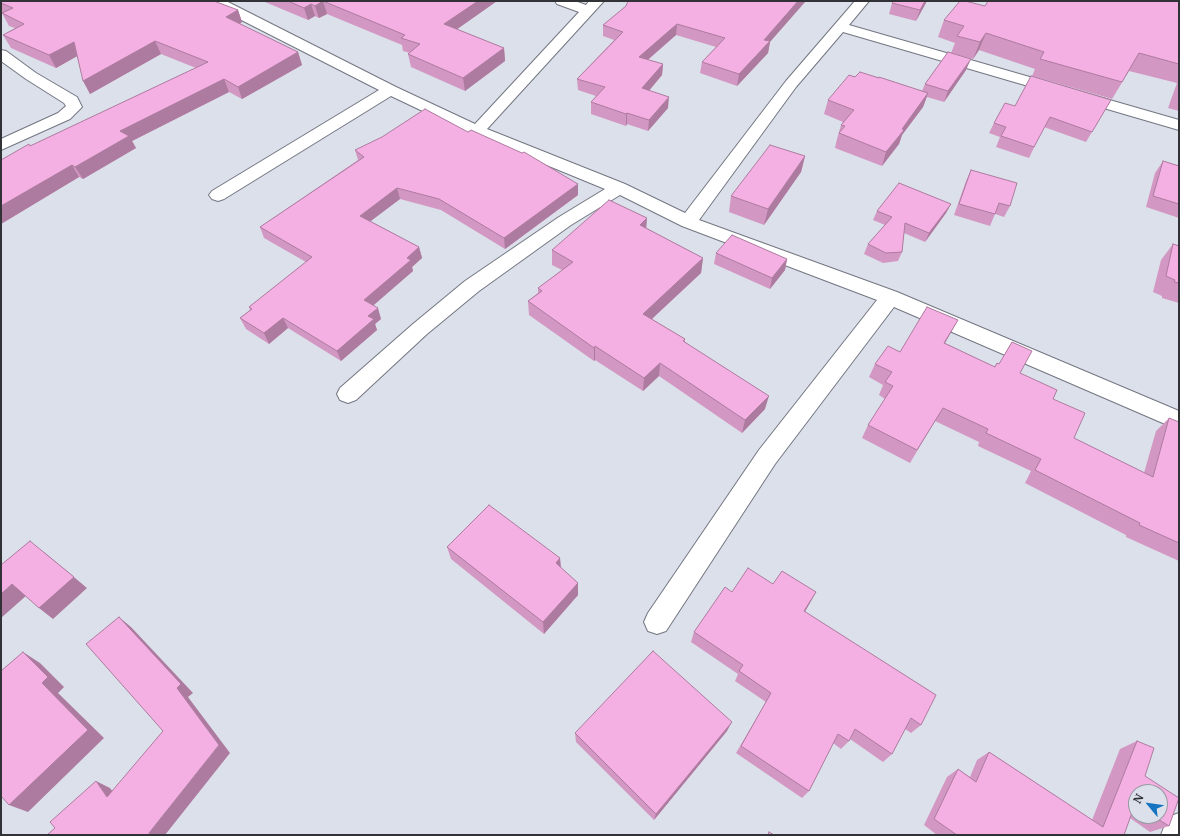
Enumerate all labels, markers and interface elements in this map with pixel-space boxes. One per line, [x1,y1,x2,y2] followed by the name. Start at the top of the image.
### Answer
[1128,784,1168,824] north arrow
[1130,791,1147,806] text: N

